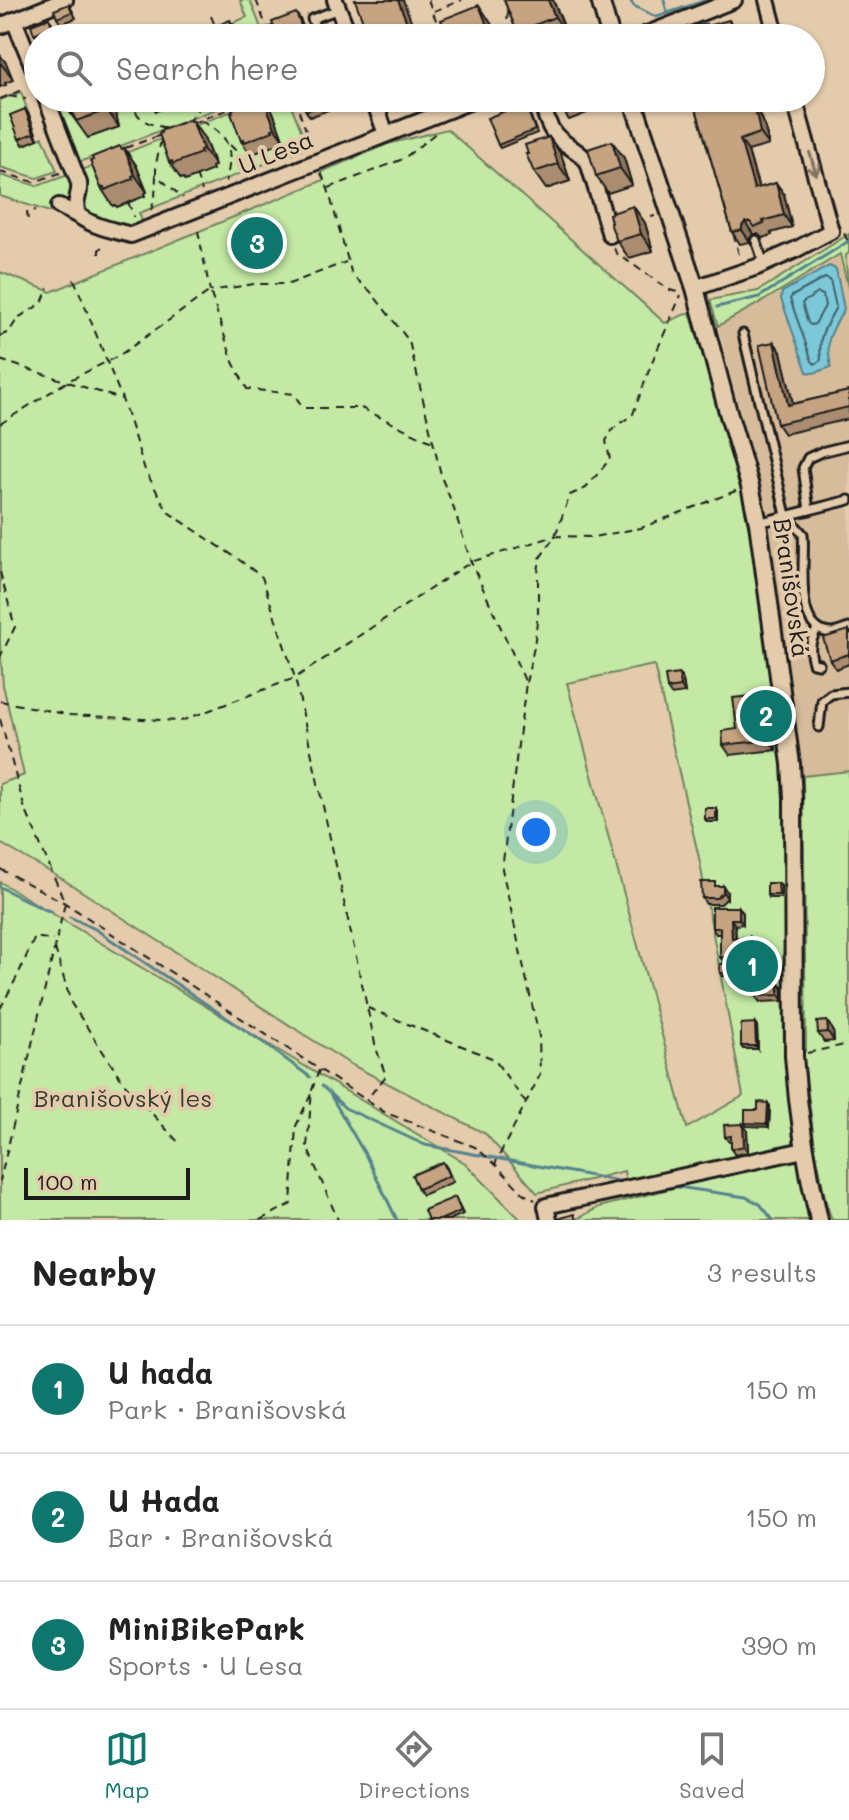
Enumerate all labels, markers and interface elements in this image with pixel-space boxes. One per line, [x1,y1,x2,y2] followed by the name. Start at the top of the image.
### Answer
[24,24,825,112] search box
[52,46,96,90] icon: search
[116,48,299,88] text: Search here
[234,123,317,181] street label: U Lesa
[806,151,821,177] one-way arrow
[231,213,283,273] pin: 3
[767,516,818,660] street label: Branišovská
[740,686,792,746] pin: 2
[516,812,556,852] your location
[726,936,778,996] pin: 1
[34,1082,212,1113] park label: Branišovský les
[24,1164,190,1200] scale bar
[36,1167,98,1196] text: 100 m
[32,1250,157,1295] text: Nearby
[707,1255,817,1289] text: 3 results
[108,1352,213,1392] text: U hada
[52,1372,64,1406] text: 1
[745,1372,817,1406] text: 150 m
[108,1392,347,1426] text: Park · Branišovská
[108,1480,220,1520] text: U Hada
[51,1500,65,1534] text: 2
[745,1500,817,1534] text: 150 m
[108,1520,334,1554] text: Bar · Branišovská
[108,1608,305,1648] text: MiniBikePark
[50,1628,66,1662] text: 3
[741,1628,817,1662] text: 390 m
[108,1648,303,1682] text: Sports · U Lesa
[105,1727,149,1804] tab: Map
[358,1727,470,1804] tab: Directions
[679,1727,744,1804] tab: Saved

